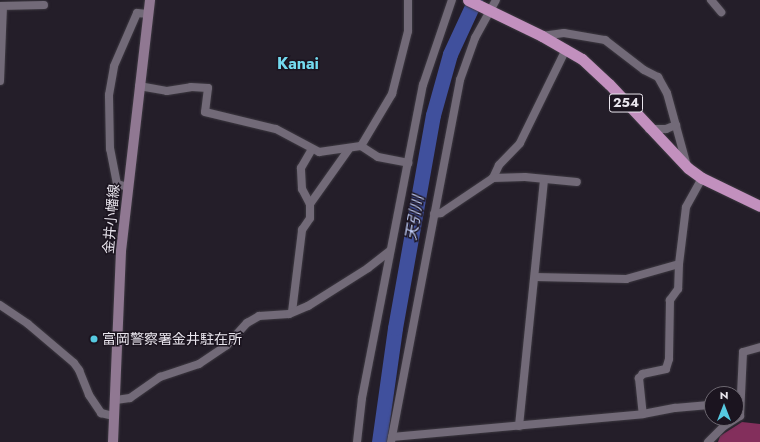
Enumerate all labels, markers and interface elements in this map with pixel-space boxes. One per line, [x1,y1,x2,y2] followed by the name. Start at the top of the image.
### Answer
[277,54,319,74] district label: Kanai
[609,92,643,114] road number: 254
[100,183,122,255] street label: 金井小幡線
[402,194,428,242] water label: 天引川
[102,331,242,347] place label: 富岡警察署金井駐在所
[89,334,99,344] marker: 富岡警察署金井駐在所
[704,386,744,426] north arrow
[720,387,728,403] text: N

